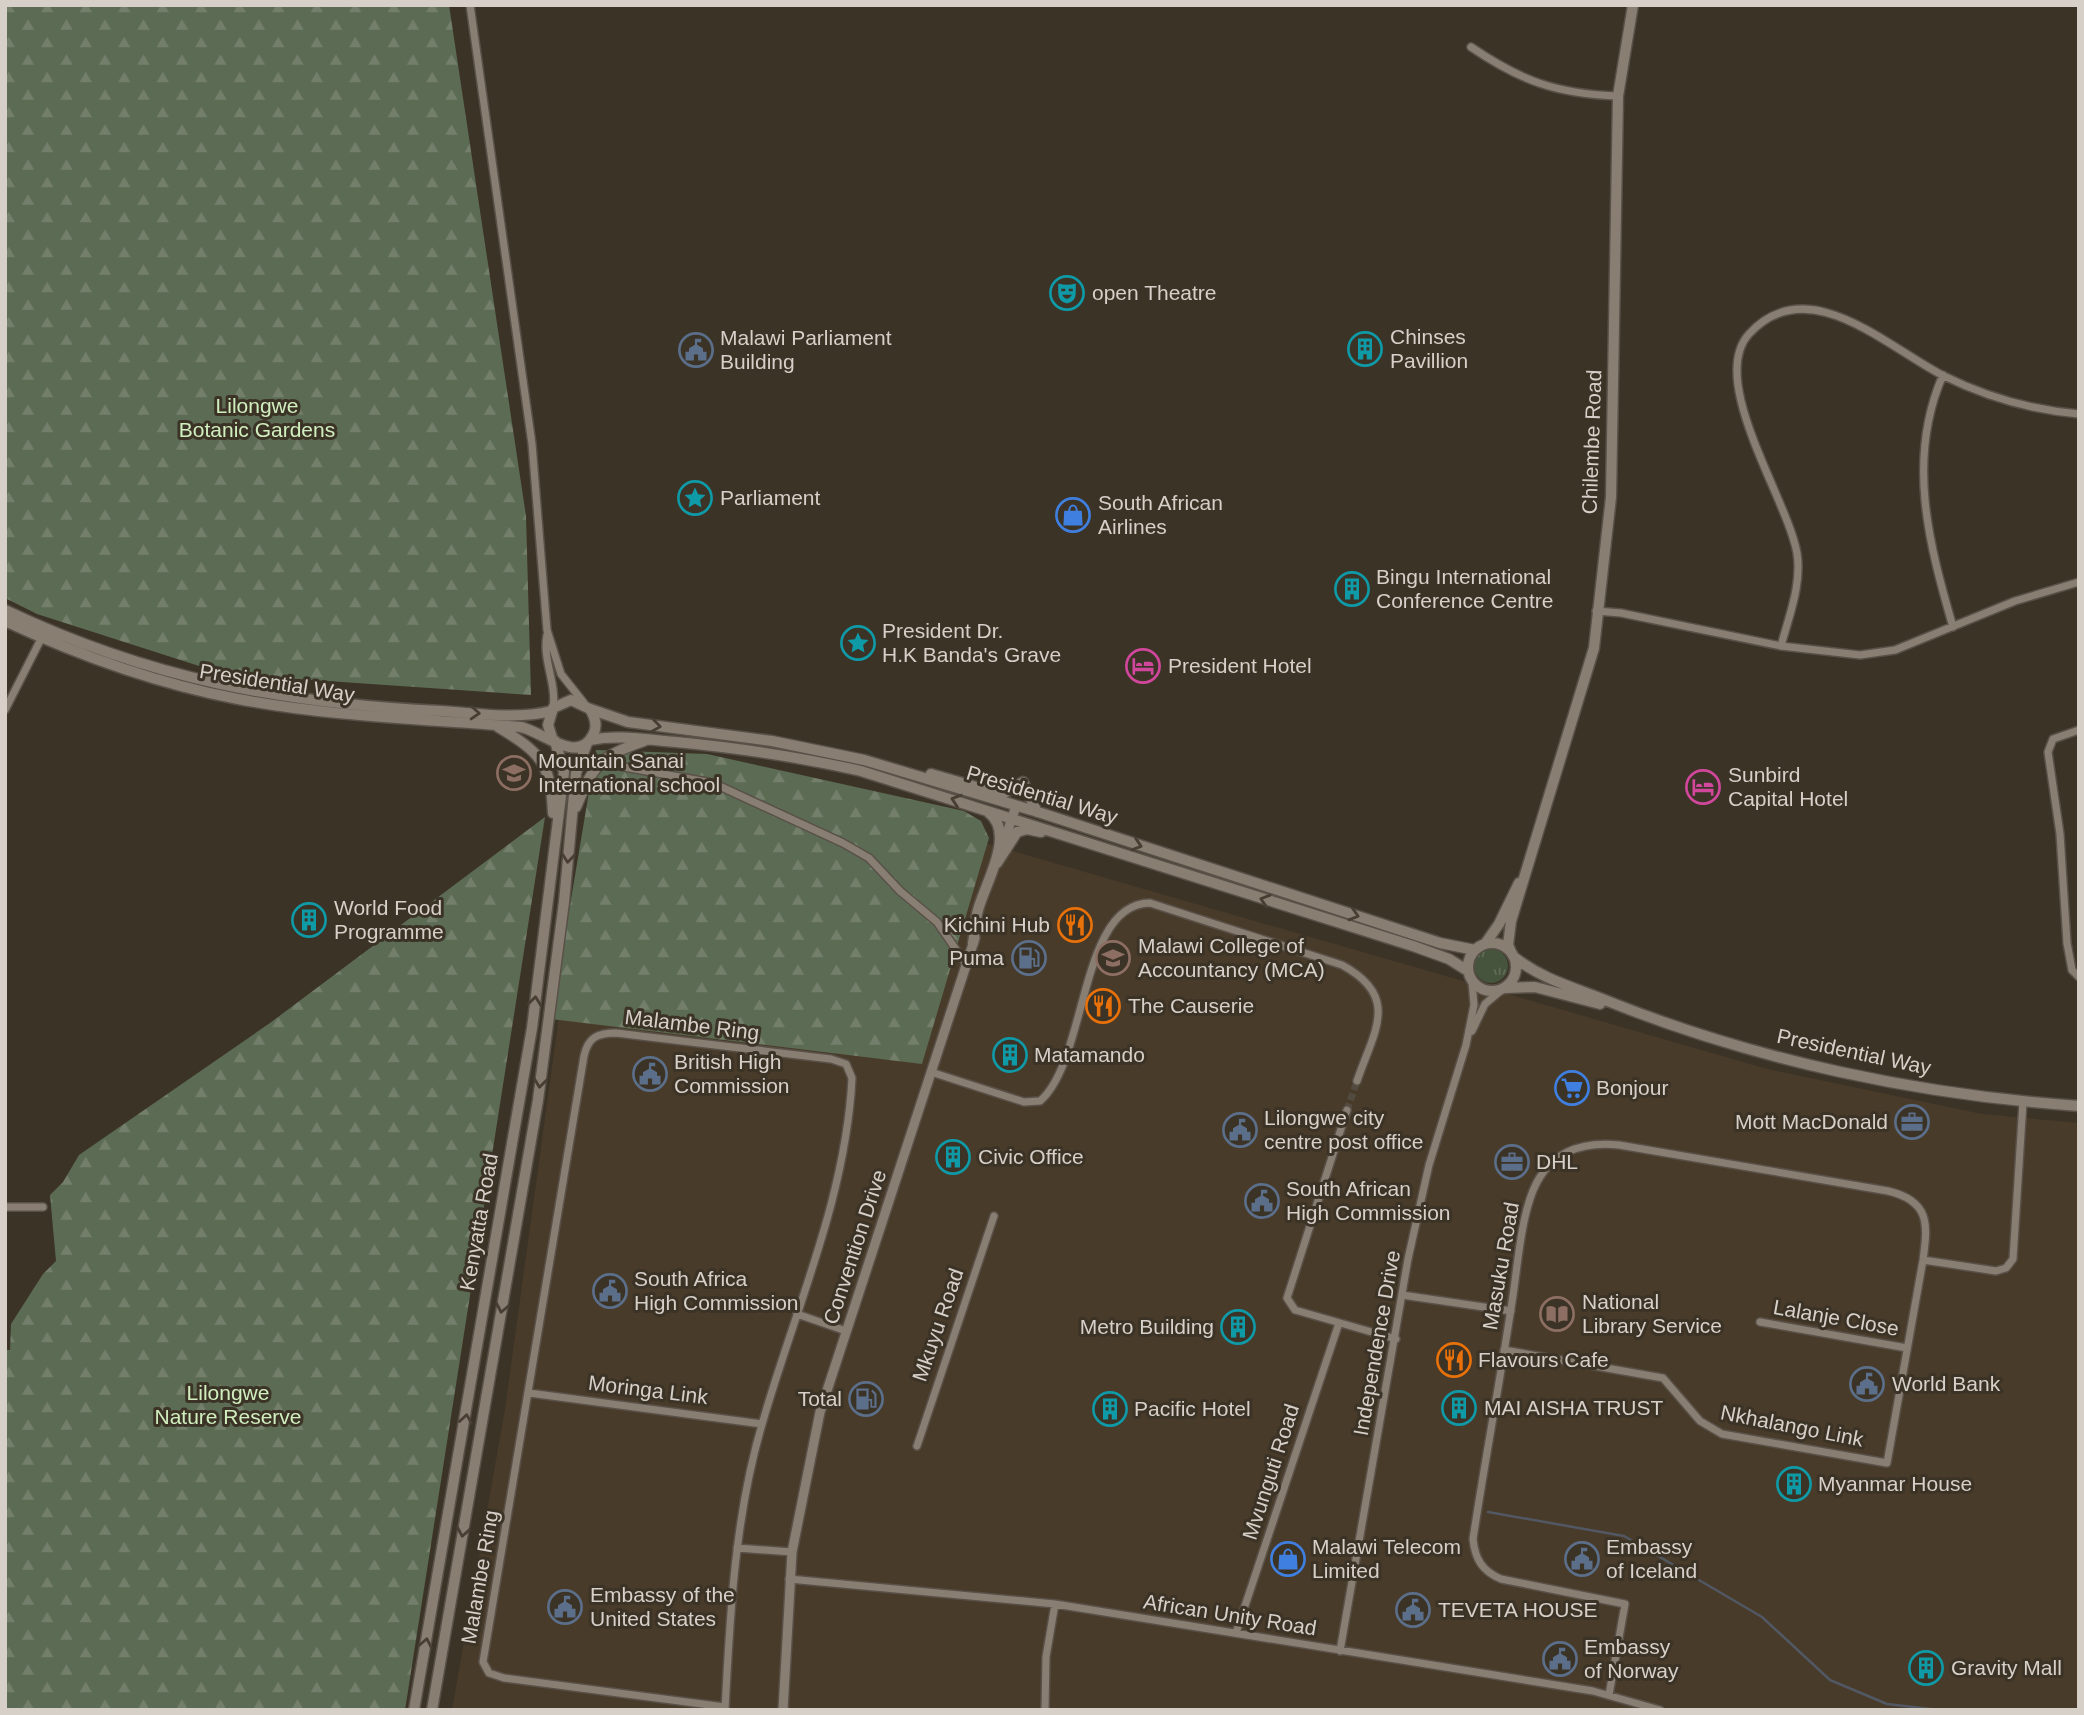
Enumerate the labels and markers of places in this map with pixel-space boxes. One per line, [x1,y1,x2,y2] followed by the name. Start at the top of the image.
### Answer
[1048,274,1086,312] theatre icon: open Theatre
[1092,281,1217,304] place label: open Theatre
[1390,325,1468,372] place label: Chinses Pavillion
[720,326,892,373] place label: Malawi Parliament Building
[1346,330,1384,368] building icon: Chinses Pavillion
[677,331,715,369] public building icon: Malawi Parliament Building
[676,479,714,517] place icon: Parliament
[720,486,821,509] place label: Parliament
[1098,491,1223,538] place label: South African Airlines
[1054,496,1092,534] shop icon: South African Airlines
[1376,565,1553,612] place label: Bingu International Conference Centre
[1333,570,1371,608] building icon: Bingu International Conference Centre
[882,619,1061,666] place label: President Dr. H.K Banda's Grave
[839,624,877,662] place icon: President Dr. H.K Banda's Grave
[1124,647,1162,685] hotel icon: President Hotel
[1168,654,1312,677] place label: President Hotel
[538,749,720,796] place label: Mountain Sanai International school
[495,754,533,792] school or university icon: Mountain Sanai International school
[1728,763,1848,810] place label: Sunbird Capital Hotel
[1684,768,1722,806] hotel icon: Sunbird Capital Hotel
[334,896,444,943] place label: World Food Programme
[290,901,328,939] building icon: World Food Programme
[1056,906,1094,944] restaurant icon: Kichini Hub
[944,913,1050,936] place label: Kichini Hub
[1138,934,1325,981] place label: Malawi College of Accountancy (MCA)
[1010,939,1048,977] fuel station icon: Puma
[1094,939,1132,977] school or university icon: Malawi College of Accountancy (MCA)
[949,946,1004,969] place label: Puma
[1084,987,1122,1025] restaurant icon: The Causerie
[1128,994,1254,1017] place label: The Causerie
[991,1036,1029,1074] building icon: Matamando
[1034,1043,1145,1066] place label: Matamando
[674,1050,790,1097] place label: British High Commission
[631,1055,669,1093] public building icon: British High Commission
[1553,1069,1591,1107] supermarket icon: Bonjour
[1596,1076,1668,1099] place label: Bonjour
[1893,1103,1931,1141] office icon: Mott MacDonald
[1264,1106,1424,1153] place label: Lilongwe city centre post office
[1735,1110,1888,1133] place label: Mott MacDonald
[1221,1111,1259,1149] public building icon: Lilongwe city centre post office
[934,1138,972,1176] building icon: Civic Office
[1493,1143,1531,1181] office icon: DHL
[978,1145,1084,1168] place label: Civic Office
[1536,1150,1578,1173] place label: DHL
[1286,1177,1451,1224] place label: South African High Commission
[1243,1182,1281,1220] public building icon: South African High Commission
[634,1267,799,1314] place label: South Africa High Commission
[591,1272,629,1310] public building icon: South Africa High Commission
[1582,1290,1722,1337] place label: National Library Service
[1538,1295,1576,1333] library icon: National Library Service
[1219,1308,1257,1346] building icon: Metro Building
[1080,1315,1214,1338] place label: Metro Building
[1435,1341,1473,1379] restaurant icon: Flavours Cafe
[1478,1348,1609,1371] place label: Flavours Cafe
[1848,1365,1886,1403] public building icon: World Bank
[1892,1372,2001,1395] place label: World Bank
[847,1380,885,1418] fuel station icon: Total
[798,1387,842,1410] place label: Total
[1440,1389,1478,1427] building icon: MAI AISHA TRUST
[1091,1390,1129,1428] building icon: Pacific Hotel
[1484,1396,1663,1419] place label: MAI AISHA TRUST
[1134,1397,1251,1420] place label: Pacific Hotel
[1775,1465,1813,1503] building icon: Myanmar House
[1818,1472,1972,1495] place label: Myanmar House
[1312,1535,1461,1582] place label: Malawi Telecom Limited
[1606,1535,1697,1582] place label: Embassy of Iceland
[1269,1540,1307,1578] shop icon: Malawi Telecom Limited
[1563,1540,1601,1578] public building icon: Embassy of Iceland
[590,1583,735,1630] place label: Embassy of the United States
[546,1588,584,1626] public building icon: Embassy of the United States
[1394,1591,1432,1629] public building icon: TEVETA HOUSE
[1438,1598,1597,1621] place label: TEVETA HOUSE
[1584,1635,1679,1682] place label: Embassy of Norway
[1541,1640,1579,1678] public building icon: Embassy of Norway
[1907,1649,1945,1687] building icon: Gravity Mall
[1951,1656,2062,1679] place label: Gravity Mall

